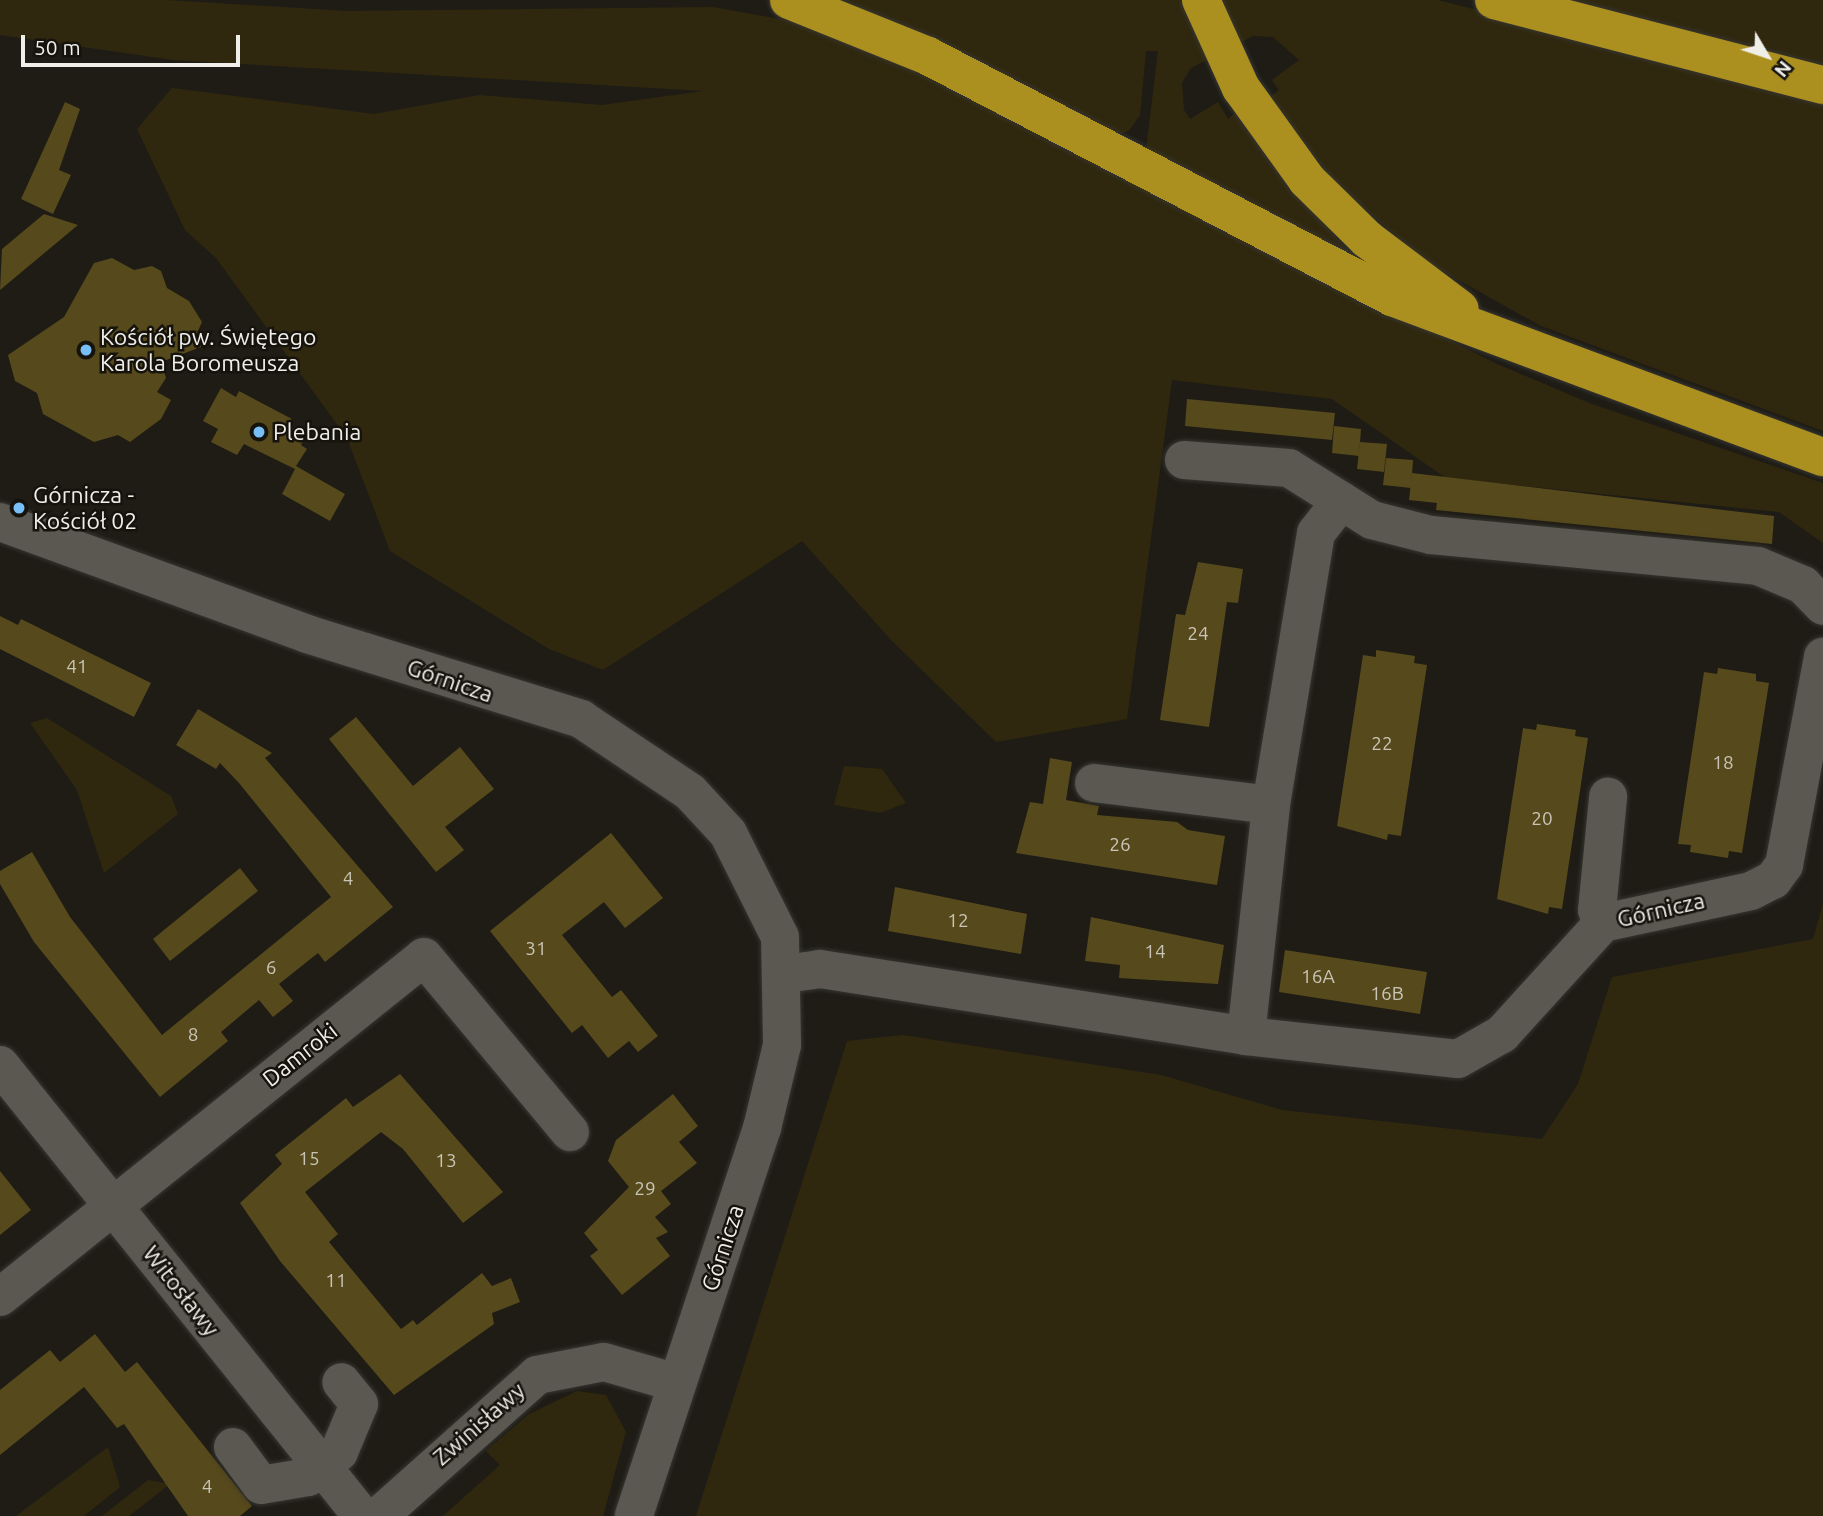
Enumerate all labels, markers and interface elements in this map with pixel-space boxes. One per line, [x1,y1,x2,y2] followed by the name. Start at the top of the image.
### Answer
[24,21,243,65] scale bar
[1732,21,1802,91] north arrow
[34,35,81,59] text: 50 m
[1770,57,1796,82] text: N
[100,323,316,377] place label: Kościół pw. Świętego Karola Boromeusza
[78,342,94,358] marker: Kościół pw. Świętego Karola Boromeusza
[273,418,361,446] place label: Plebania
[251,424,267,440] marker: Plebania
[33,481,137,535] place label: Górnicza - Kościół 02
[11,500,27,516] marker: Górnicza - Kościół 02
[1187,623,1209,645] house number: 24
[403,653,497,709] street label: Górnicza
[66,656,88,678] house number: 41
[1371,733,1393,755] house number: 22
[1712,752,1734,774] house number: 18
[1531,808,1553,830] house number: 20
[1109,834,1131,856] house number: 26
[343,868,353,890] house number: 4
[1614,887,1708,933] street label: Górnicza
[947,910,969,932] house number: 12
[525,938,547,960] house number: 31
[1144,941,1166,963] house number: 14
[266,957,276,979] house number: 6
[1301,966,1335,988] house number: 16A
[1370,983,1404,1005] house number: 16B
[257,1017,343,1093] street label: Damroki
[188,1024,198,1046] house number: 8
[298,1148,320,1170] house number: 15
[435,1150,457,1172] house number: 13
[634,1178,656,1200] house number: 29
[696,1201,750,1295] street label: Górnicza
[137,1240,225,1342] street label: Witosławy
[325,1270,347,1292] house number: 11
[428,1377,530,1471] street label: Zwinisławy
[202,1476,212,1498] house number: 4

